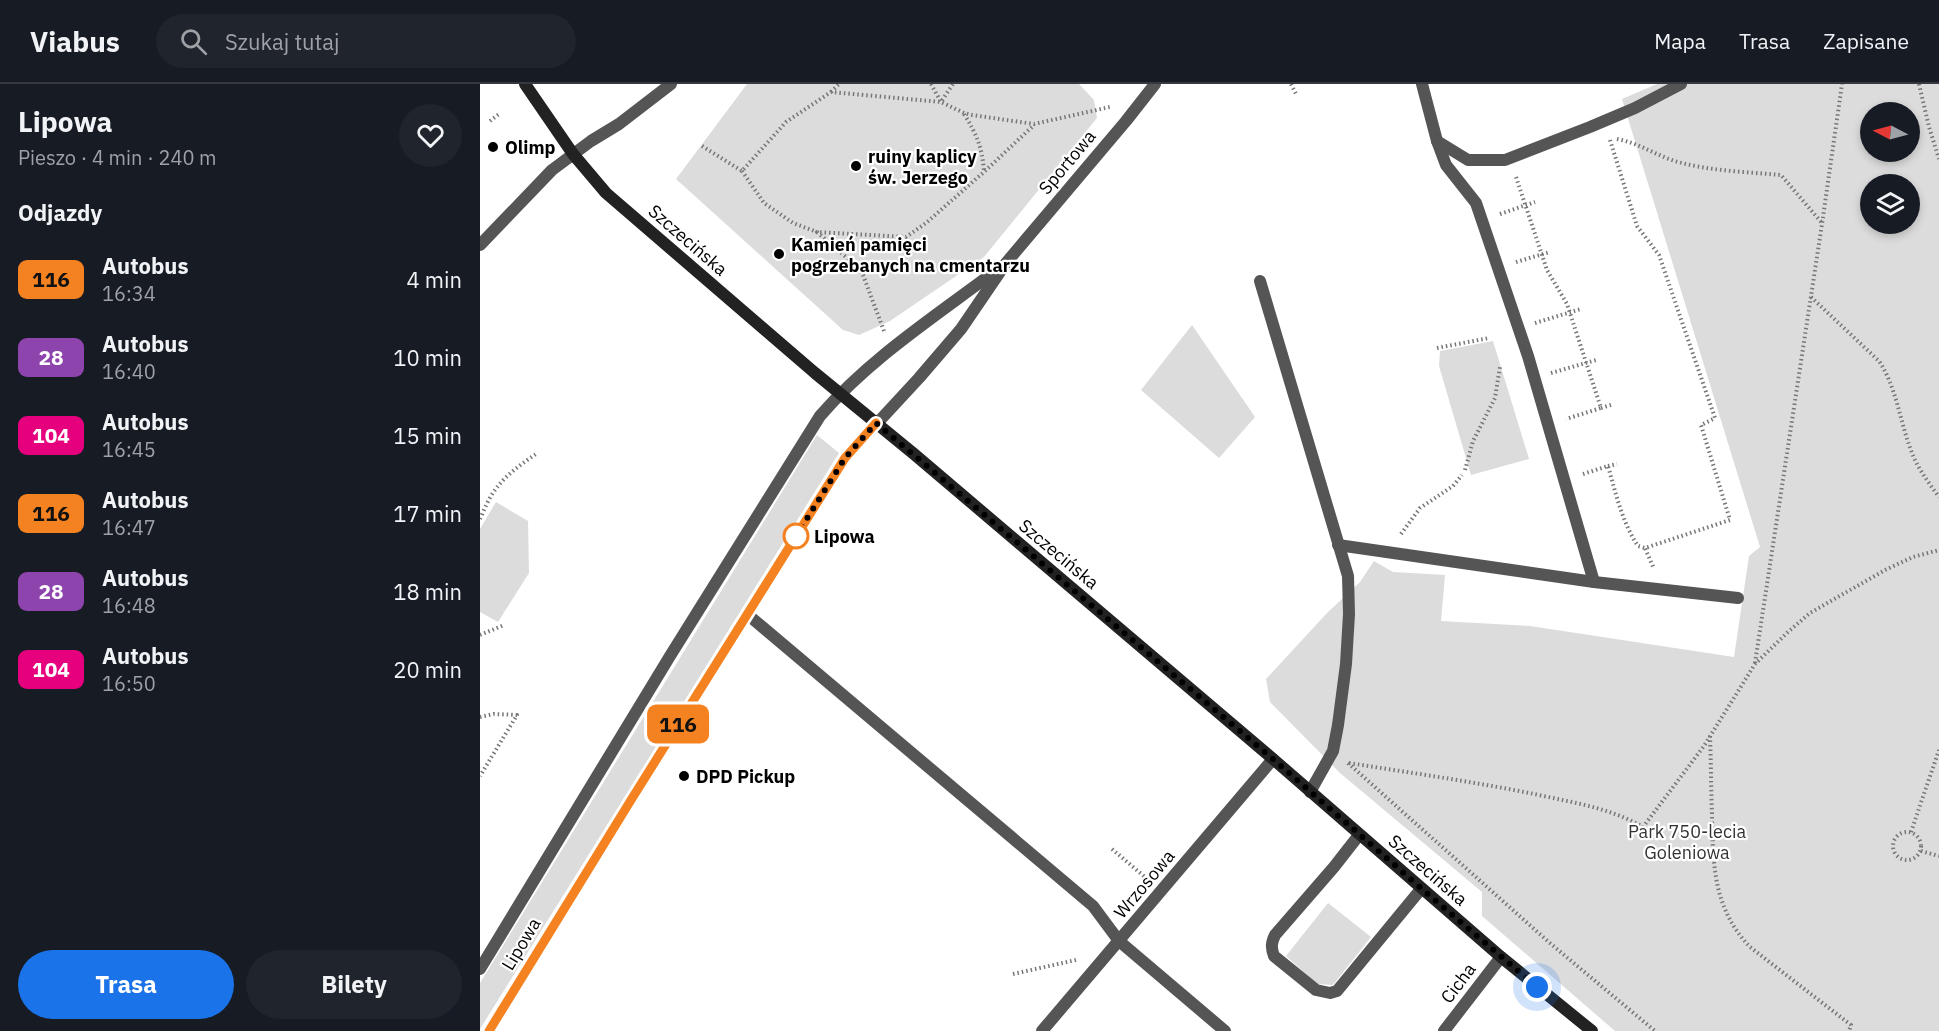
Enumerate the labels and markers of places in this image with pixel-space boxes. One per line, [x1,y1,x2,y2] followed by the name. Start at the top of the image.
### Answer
[505,136,556,159] place label: Olimp
[486,140,500,154] marker: Olimp
[868,145,977,189] place label: ruiny kaplicy św. Jerzego
[849,159,863,173] marker: ruiny kaplicy św. Jerzego
[791,233,1030,277] place label: Kamień pamięci pogrzebanych na cmentarzu
[772,247,786,261] marker: Kamień pamięci pogrzebanych na cmentarzu
[783,523,809,549] marker: Lipowa
[814,525,875,548] place label: Lipowa
[696,765,795,788] place label: DPD Pickup
[677,769,691,783] marker: DPD Pickup

